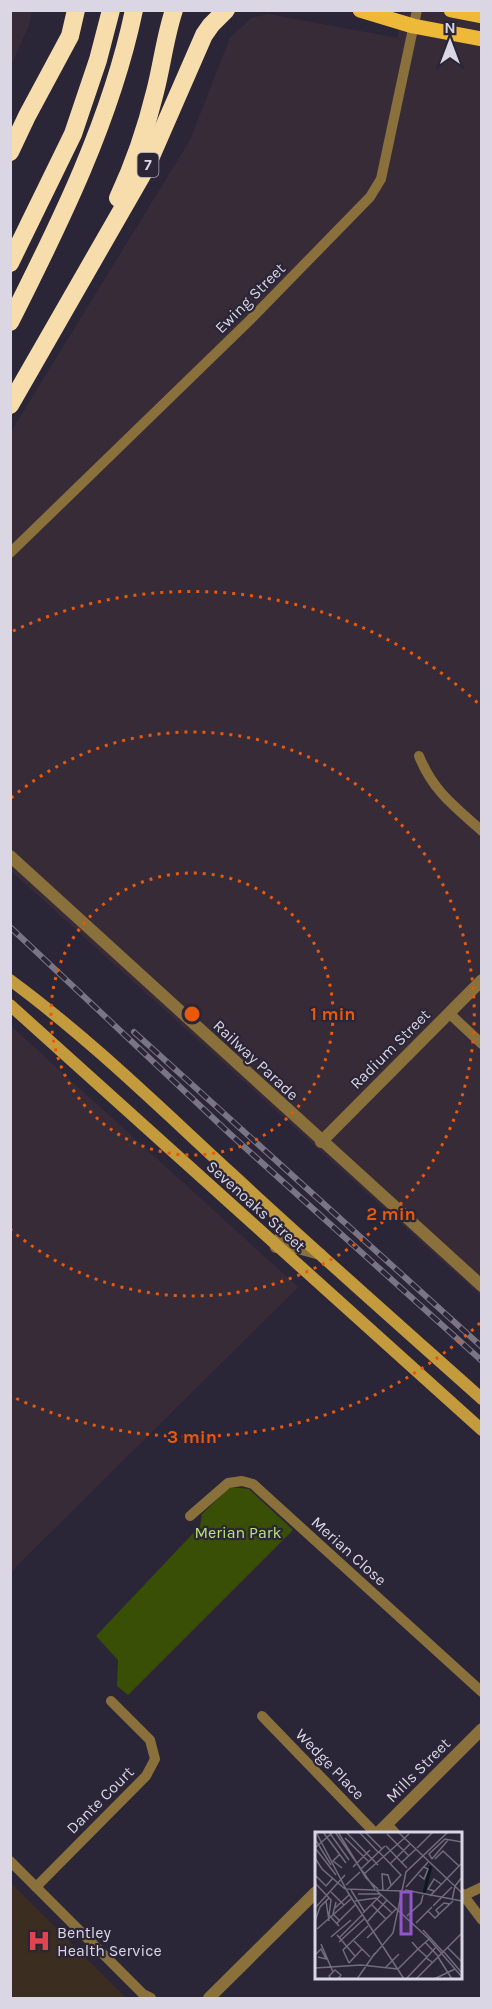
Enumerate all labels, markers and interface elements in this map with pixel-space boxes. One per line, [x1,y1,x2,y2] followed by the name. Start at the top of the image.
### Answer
[420,12,480,72] north arrow
[444,18,456,37] text: N
[138,153,158,177] road number: 7
[211,259,289,337] street label: Ewing Street
[310,1003,356,1025] text: 1 min
[182,1004,202,1024] centre of rings
[346,1005,434,1093] street label: Radium Street
[209,1016,303,1104] street label: Railway Parade
[203,1157,309,1255] street label: Sevenoaks Street
[366,1203,416,1225] text: 2 min
[167,1426,217,1448] text: 3 min
[308,1512,390,1590] street label: Merian Close
[194,1523,282,1542] park label: Merian Park
[292,1725,368,1803] street label: Wedge Place
[382,1734,454,1806] street label: Mills Street
[62,1762,138,1838] street label: Dante Court
[315,1832,462,1979] inset map
[57,1923,162,1960] place label: Bentley Health Service
[26,1928,52,1954] hospital icon: Bentley Health Service

